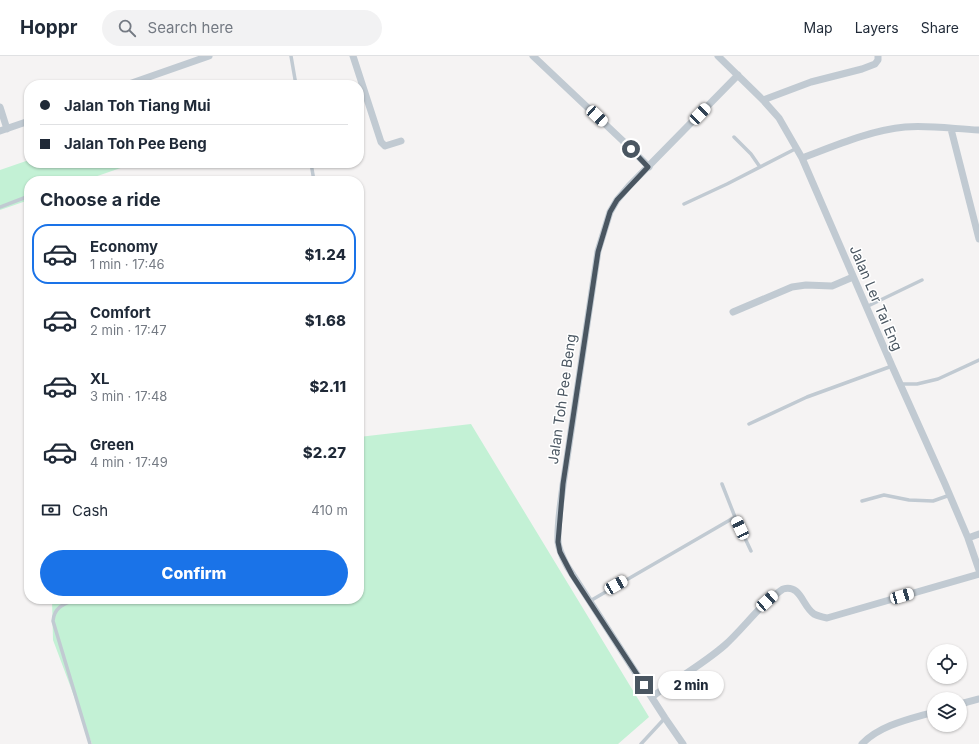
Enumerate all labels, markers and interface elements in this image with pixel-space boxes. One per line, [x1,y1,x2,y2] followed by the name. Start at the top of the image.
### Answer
[102,10,382,46] search box
[20,16,78,39] text: Hoppr
[116,17,138,39] icon: search
[148,18,233,37] text: Search here
[804,19,833,36] text: Map
[855,19,899,36] text: Layers
[921,19,959,36] text: Share
[64,96,211,115] text: Jalan Toh Tiang Mui
[687,101,713,127] car
[584,103,610,129] car
[64,134,207,153] text: Jalan Toh Pee Beng
[622,140,640,158] route start
[40,189,161,210] text: Choose a ride
[42,236,78,272] icon: car
[90,237,158,256] text: Economy
[847,242,906,353] street label: Jalan Ler Tai Eng
[305,245,346,264] text: $1.24
[90,256,165,272] text: 1 min · 17:46
[42,302,78,338] icon: car
[90,303,151,322] text: Comfort
[305,311,346,330] text: $1.68
[90,322,167,338] text: 2 min · 17:47
[544,333,579,465] street label: Jalan Toh Pee Beng
[42,368,78,404] icon: car
[90,369,110,388] text: XL
[309,377,346,396] text: $2.11
[90,388,167,404] text: 3 min · 17:48
[42,434,78,470] icon: car
[90,435,134,454] text: Green
[303,443,346,462] text: $2.27
[90,454,168,470] text: 4 min · 17:49
[40,499,62,521] icon: cash
[72,501,108,520] text: Cash
[311,502,348,518] text: 410 m
[729,515,751,541] car
[40,550,348,596] button: Confirm
[603,574,629,596] car
[889,587,915,605] car
[754,589,780,613] car
[927,644,967,732] map controls
[927,644,967,684] button: locate
[658,671,724,699] callout: 2 min
[635,676,653,694] route end
[673,677,709,693] text: 2 min
[927,692,967,732] button: layers

